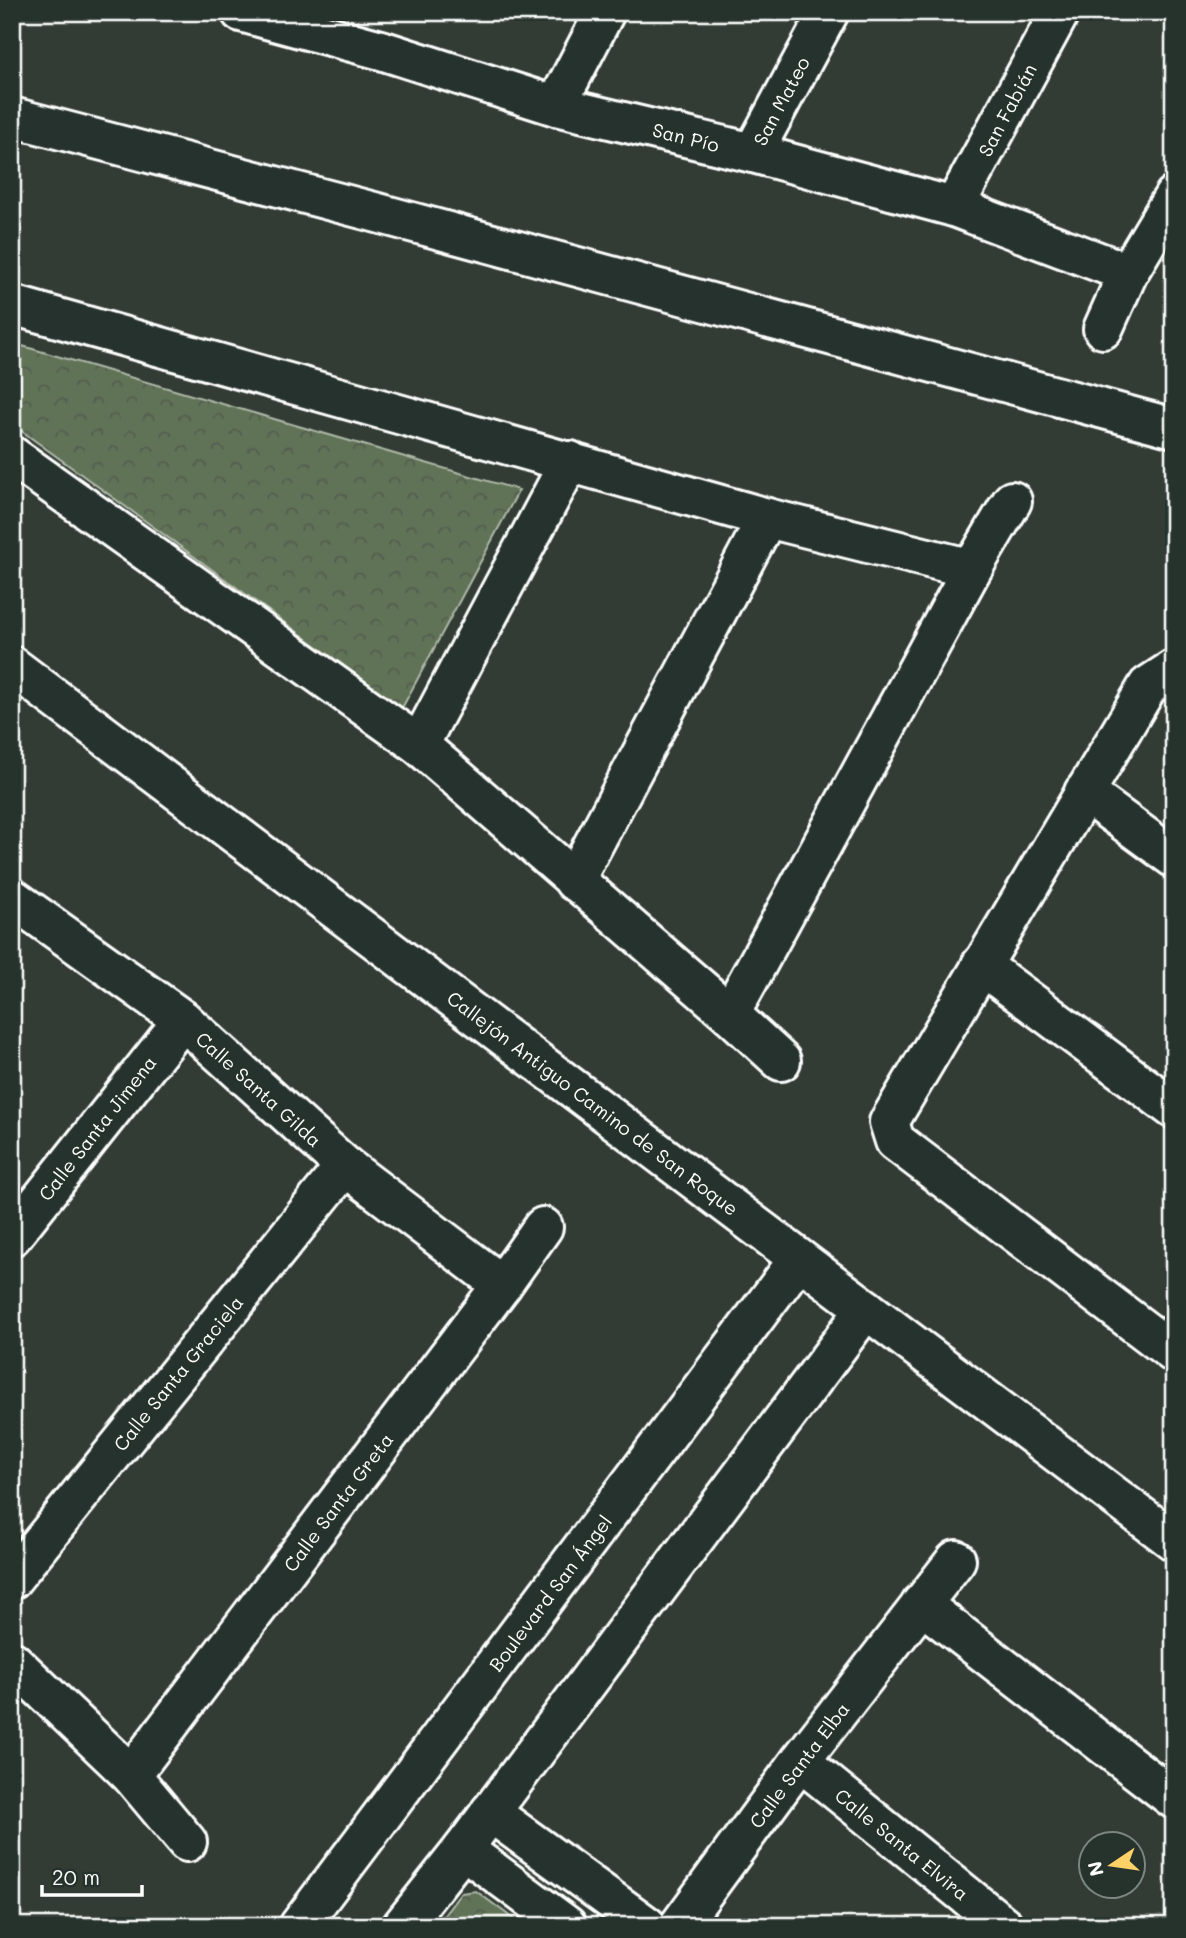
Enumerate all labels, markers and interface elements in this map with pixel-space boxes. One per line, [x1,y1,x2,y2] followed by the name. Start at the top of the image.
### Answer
[747,52,815,150] street label: San Mateo
[972,59,1042,161] street label: San Fabián
[650,117,722,157] street label: San Pío
[442,985,744,1221] street label: Callejón Antiguo Camino de San Roque
[191,1026,327,1152] street label: Calle Santa Gilda
[32,1050,162,1206] street label: Calle Santa Jimena
[108,1290,248,1456] street label: Calle Santa Graciela
[278,1428,398,1576] street label: Calle Santa Greta
[483,1510,617,1676] street label: Boulevard San Ángel
[743,1697,855,1833] street label: Calle Santa Elba
[830,1782,974,1906] street label: Calle Santa Elvira
[1078,1829,1148,1899] north arrow
[42,1854,142,1898] scale bar
[1081,1859,1109,1879] text: N
[52,1863,100,1890] text: 20 m

